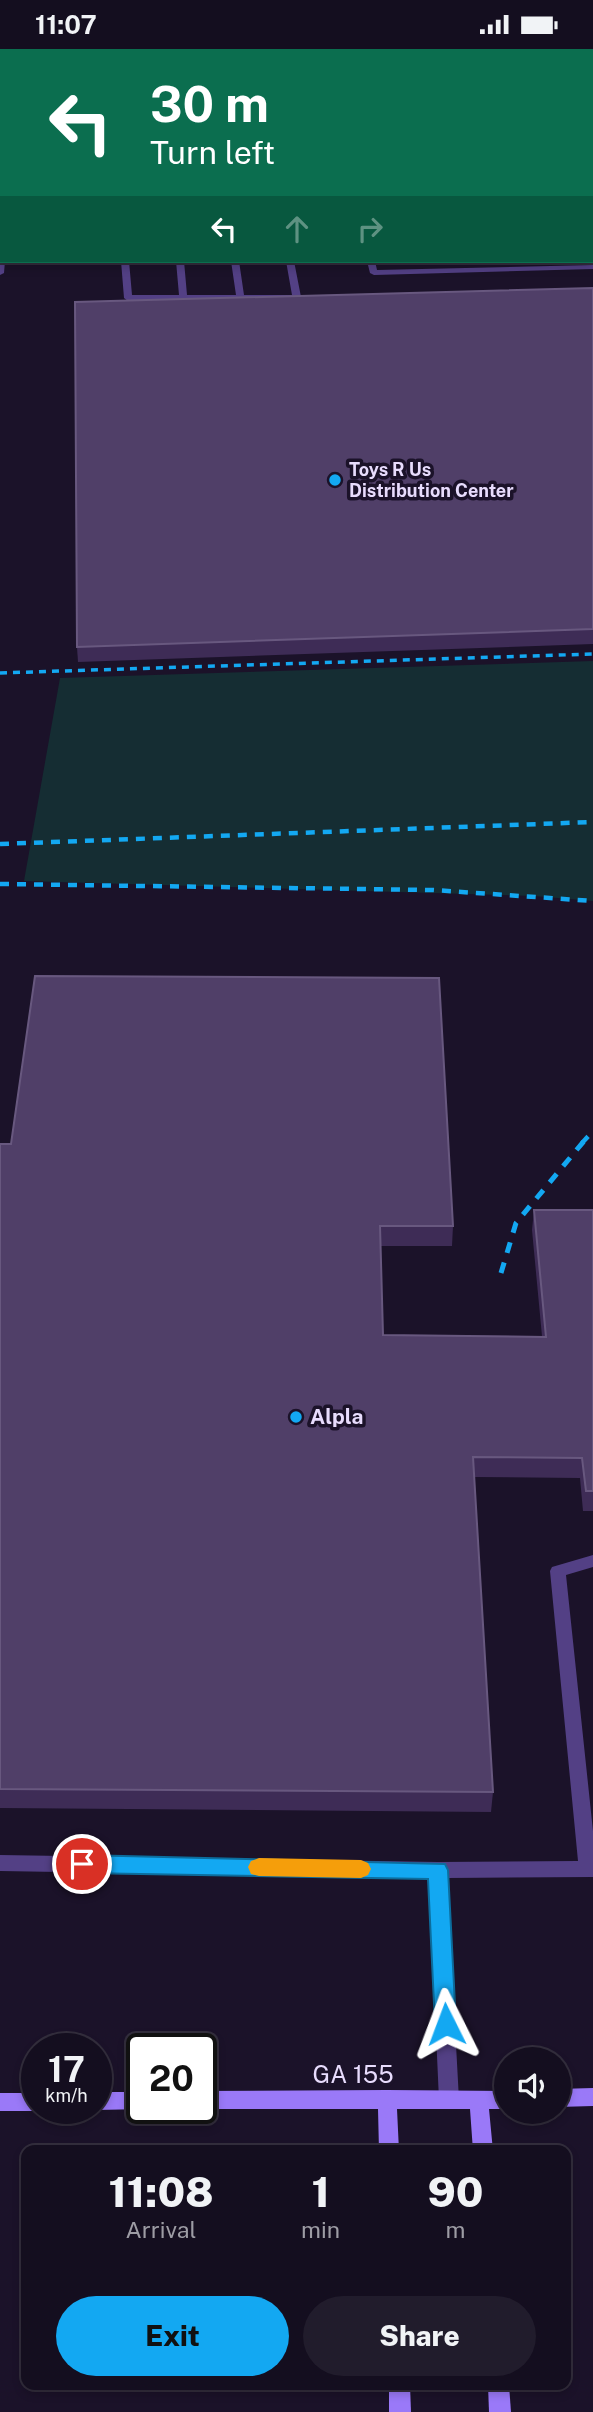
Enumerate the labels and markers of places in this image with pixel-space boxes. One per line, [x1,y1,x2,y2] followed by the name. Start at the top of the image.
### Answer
[349,459,514,501] place label: Toys R Us Distribution Center
[327,472,343,488] marker: Toys R Us Distribution Center
[310,1404,364,1429] place label: Alpla
[288,1409,304,1425] marker: Alpla
[52,1834,112,1894] pin

